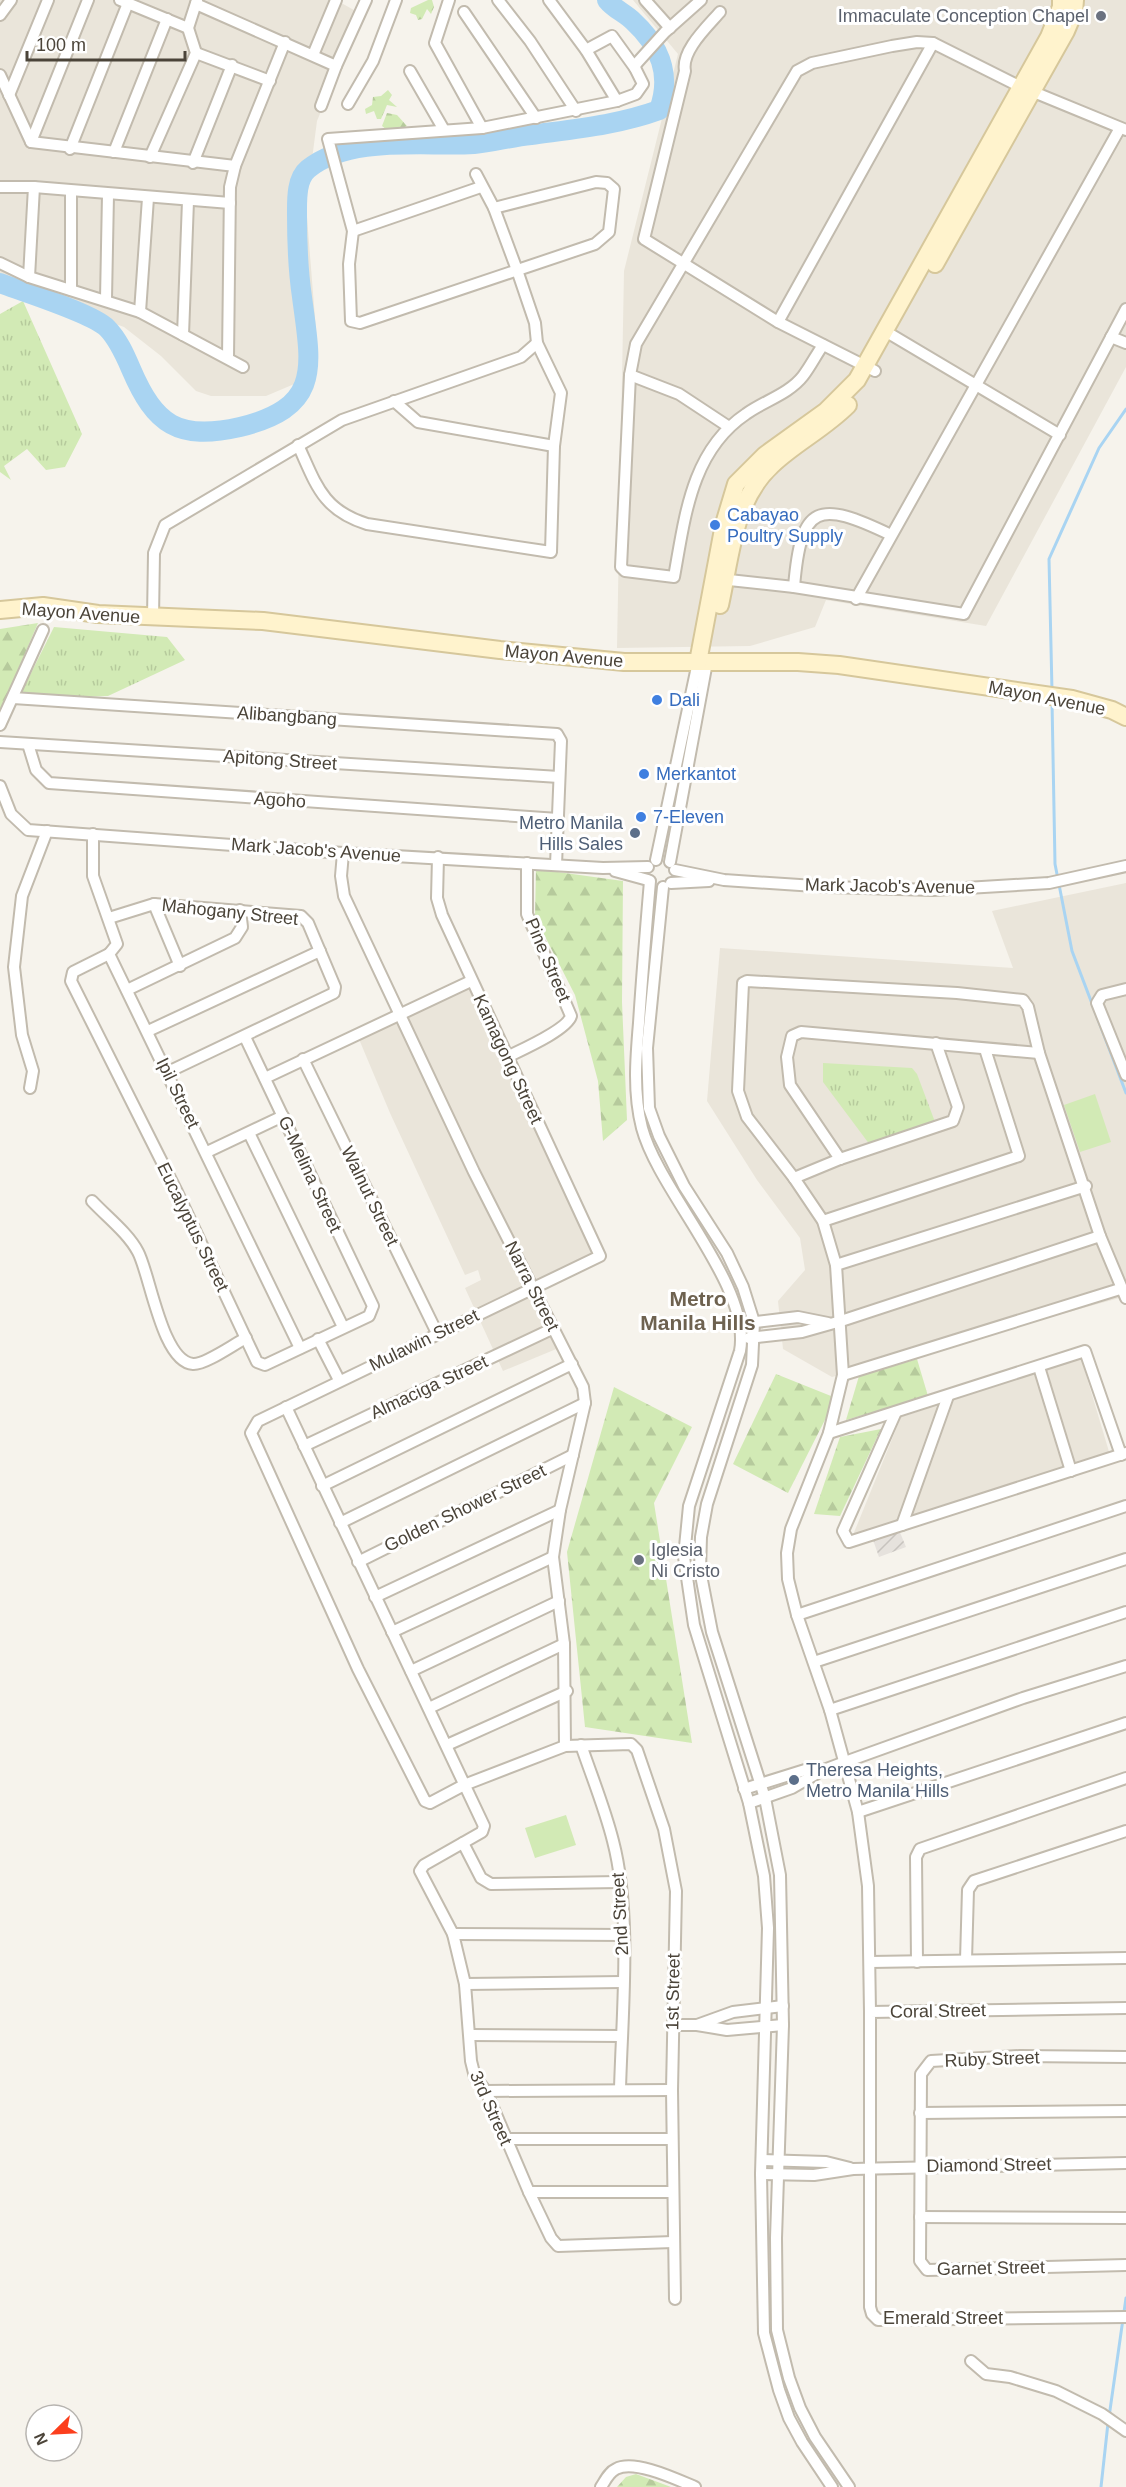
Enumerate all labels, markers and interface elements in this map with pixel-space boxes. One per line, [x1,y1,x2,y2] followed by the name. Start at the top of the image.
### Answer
[838,6,1089,26] place label: Immaculate Conception Chapel
[1094,9,1108,23] marker: Immaculate Conception Chapel
[27,24,184,62] scale bar
[36,35,86,55] text: 100 m
[727,505,843,546] place label: Cabayao Poultry Supply
[708,518,722,532] marker: Cabayao Poultry Supply
[21,599,141,627] street label: Mayon Avenue
[504,641,624,671] street label: Mayon Avenue
[987,677,1107,719] street label: Mayon Avenue
[669,690,700,710] place label: Dali
[650,693,664,707] marker: Dali
[236,703,338,729] street label: Alibangbang
[222,746,338,774] street label: Apitong Street
[656,764,736,784] place label: Merkantot
[637,767,651,781] marker: Merkantot
[253,788,307,812] street label: Agoho
[653,807,724,827] place label: 7-Eleven
[634,810,648,824] marker: 7-Eleven
[519,813,624,854] place label: Metro Manila Hills Sales
[628,826,642,840] marker: Metro Manila Hills Sales
[230,834,402,866] street label: Mark Jacob's Avenue
[805,875,975,897] street label: Mark Jacob's Avenue
[161,895,299,929] street label: Mahogany Street
[521,915,575,1005] street label: Pine Street
[469,991,547,1127] street label: Kamagong Street
[152,1054,204,1132] street label: Ipil Street
[274,1113,346,1235] street label: G-Melina Street
[337,1143,403,1249] street label: Walnut Street
[153,1159,233,1295] street label: Eucalyptus Street
[501,1238,563,1334] street label: Narra Street
[640,1287,756,1334] district label: Metro Manila Hills
[366,1305,482,1375] street label: Mulawin Street
[367,1351,491,1423] street label: Almaciga Street
[381,1460,549,1556] street label: Golden Shower Street
[651,1540,720,1581] place label: Iglesia Ni Cristo
[632,1553,646,1567] marker: Iglesia Ni Cristo
[806,1760,949,1801] place label: Theresa Heights, Metro Manila Hills
[787,1773,801,1787] marker: Theresa Heights, Metro Manila Hills
[608,1872,632,1956] street label: 2nd Street
[662,1953,684,2031] street label: 1st Street
[890,2000,986,2022] street label: Coral Street
[944,2047,1040,2071] street label: Ruby Street
[466,2068,516,2148] street label: 3rd Street
[926,2154,1052,2176] street label: Diamond Street
[937,2257,1045,2279] street label: Garnet Street
[883,2308,1003,2328] street label: Emerald Street
[24,2403,84,2463] north arrow
[31,2430,51,2448] text: N

